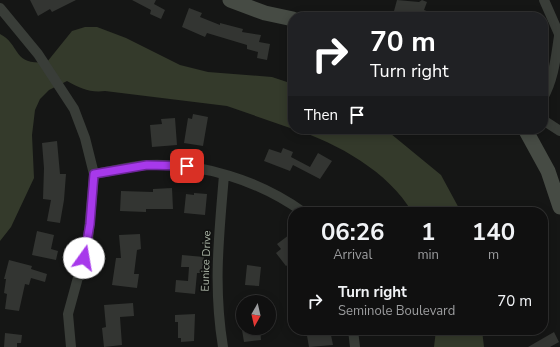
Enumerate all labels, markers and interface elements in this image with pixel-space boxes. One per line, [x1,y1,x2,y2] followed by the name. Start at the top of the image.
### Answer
[370,23,436,61] text: 70 m
[304,28,356,80] icon: right
[370,59,449,83] text: Turn right
[346,104,368,126] icon: arrive
[304,105,338,125] text: Then
[170,149,204,183] pin
[176,155,198,177] icon: arrive
[321,216,384,248] text: 06:26
[421,216,435,248] text: 1
[472,216,515,248] text: 140
[197,230,215,292] street label: Eunice Drive
[63,237,105,279] position arrow
[333,246,372,264] text: Arrival
[417,246,439,264] text: min
[488,246,499,264] text: m
[338,282,407,302] text: Turn right
[304,290,326,312] icon: right
[497,291,532,311] text: 70 m
[236,295,276,335] north arrow
[236,295,276,335] map controls
[338,302,455,320] text: Seminole Boulevard

